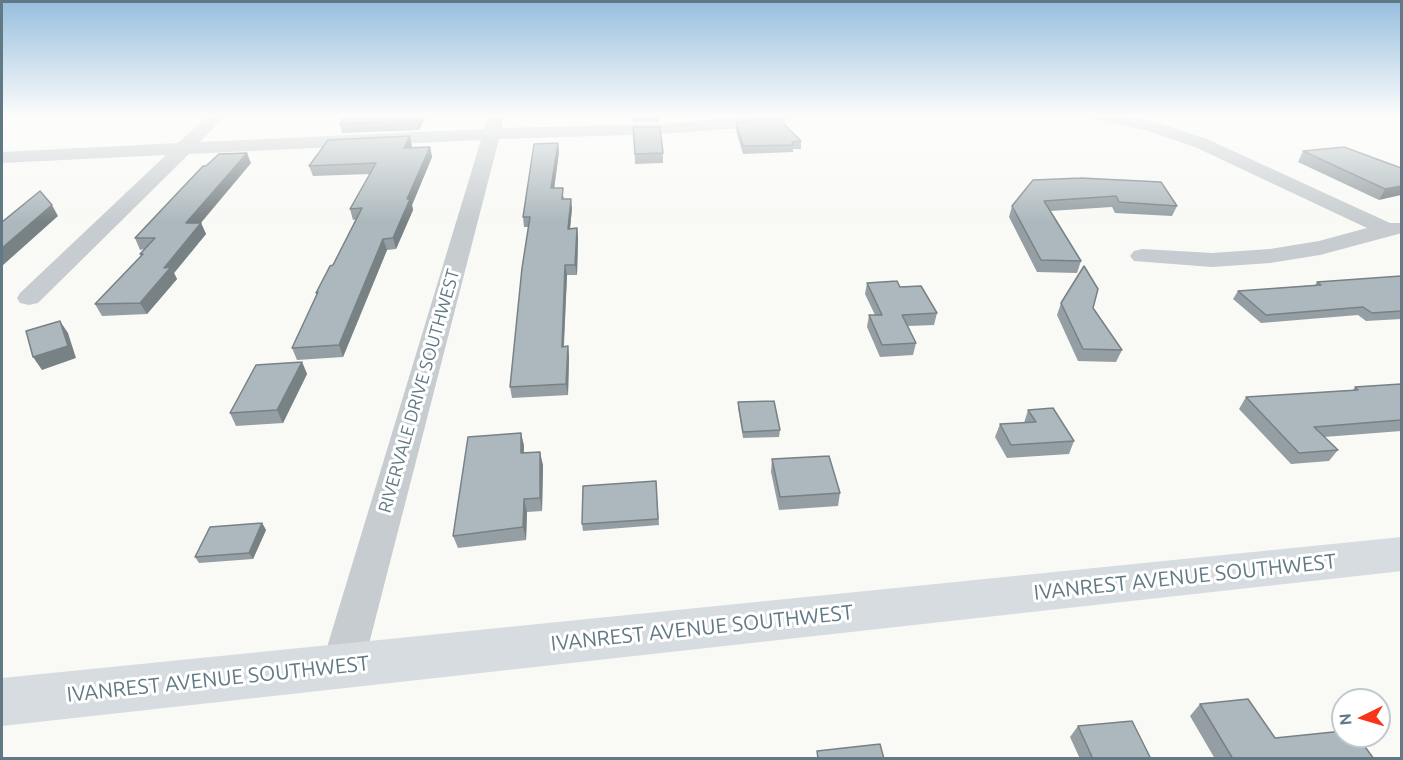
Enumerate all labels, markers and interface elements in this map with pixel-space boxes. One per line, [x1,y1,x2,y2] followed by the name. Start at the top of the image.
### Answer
[374,267,464,515] street label: RIVERVALE DRIVE SOUTHWEST
[1033,549,1337,605] street label: IVANREST AVENUE SOUTHWEST
[550,600,854,656] street label: IVANREST AVENUE SOUTHWEST
[66,651,370,707] street label: IVANREST AVENUE SOUTHWEST
[1331,688,1391,748] north arrow
[1336,713,1355,726] text: N

